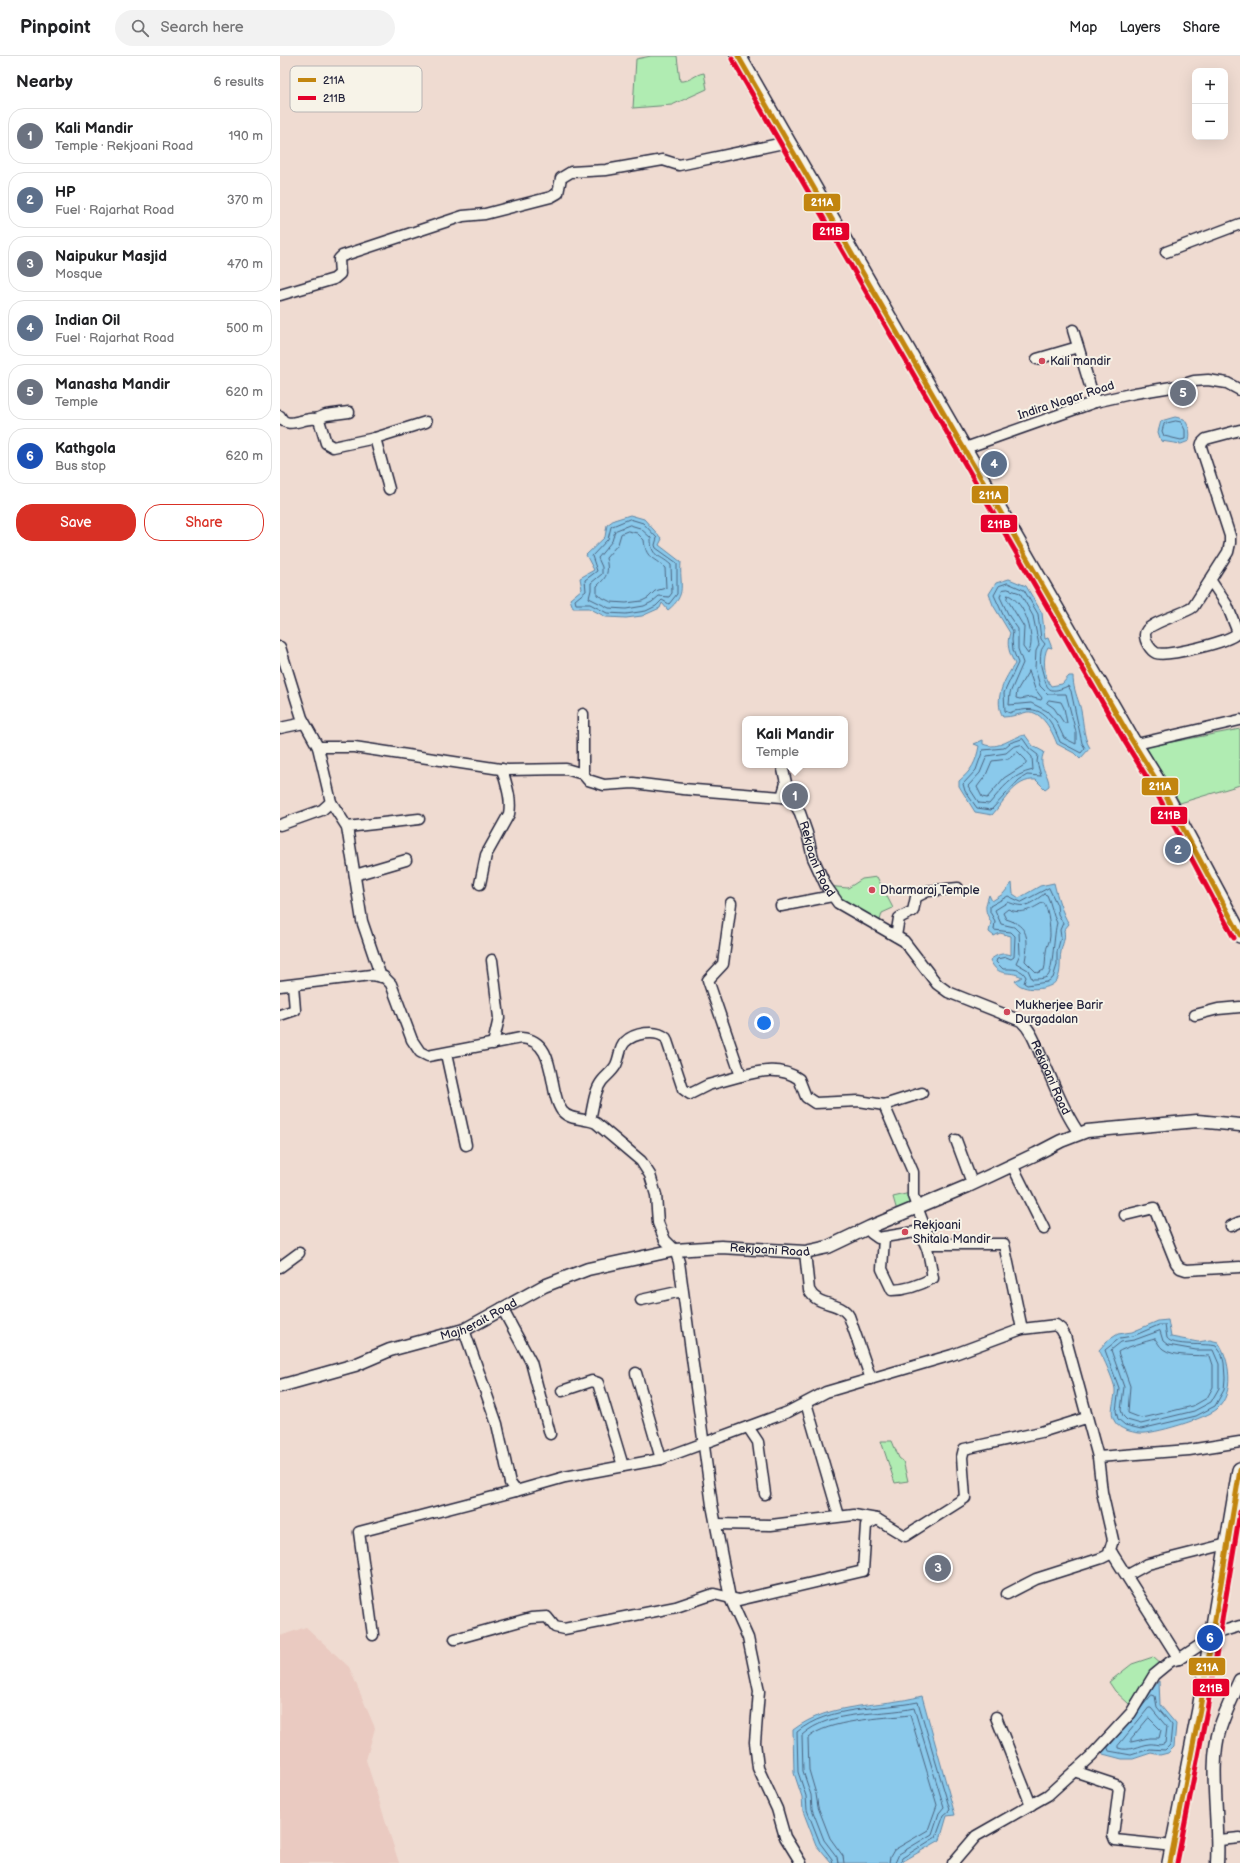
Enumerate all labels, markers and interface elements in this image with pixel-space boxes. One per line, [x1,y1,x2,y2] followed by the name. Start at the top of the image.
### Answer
[115,10,395,46] search box
[20,16,91,39] text: Pinpoint
[129,17,151,39] icon: search
[161,18,244,37] text: Search here
[1069,19,1097,36] text: Map
[1119,19,1161,36] text: Layers
[1183,19,1220,36] text: Share
[290,66,422,112] legend
[1192,68,1228,140] map controls
[1192,68,1228,104] button: +
[16,72,73,92] text: Nearby
[214,74,264,90] text: 6 results
[323,74,345,87] text: 211A
[323,92,346,105] text: 211B
[1192,104,1228,140] button: −
[55,119,133,138] text: Kali Mandir
[27,128,33,144] text: 1
[229,128,263,144] text: 190 m
[55,138,193,154] text: Temple · Rekjoani Road
[55,183,76,202] text: HP
[26,192,34,208] text: 2
[227,192,263,208] text: 370 m
[803,193,841,212] line badge: 211A
[811,196,833,209] text: 211A
[55,202,174,218] text: Fuel · Rajarhat Road
[812,222,850,241] line badge: 211B
[819,225,843,238] text: 211B
[55,247,167,266] text: Naipukur Masjid
[26,256,34,272] text: 3
[227,256,263,272] text: 470 m
[55,266,103,282] text: Mosque
[55,311,120,330] text: Indian Oil
[26,320,34,336] text: 4
[226,320,263,336] text: 500 m
[55,330,174,346] text: Fuel · Rajarhat Road
[1050,354,1111,369] place label: Kali mandir
[1037,356,1047,366] marker: Kali mandir
[55,375,170,394] text: Manasha Mandir
[1016,378,1116,423] street label: Indira Nagar Road
[1170,378,1196,408] pin: 5
[26,384,34,400] text: 5
[225,384,263,400] text: 620 m
[55,394,98,410] text: Temple
[55,439,116,458] text: Kathgola
[26,448,34,464] text: 6
[225,448,263,464] text: 620 m
[981,449,1007,479] pin: 4
[55,458,106,474] text: Bus stop
[971,485,1009,504] line badge: 211A
[979,489,1001,502] text: 211A
[16,504,136,541] button: Save
[144,504,264,541] button: Share
[980,514,1018,533] line badge: 211B
[987,518,1011,531] text: 211B
[742,716,848,768] popup
[756,725,834,744] text: Kali Mandir
[756,744,799,760] text: Temple
[1141,777,1179,796] line badge: 211A
[1149,780,1171,793] text: 211A
[782,781,808,811] pin: 1
[1150,806,1188,825] line badge: 211B
[1157,809,1181,822] text: 211B
[795,819,838,900] street label: Rekjoani Road
[1165,835,1191,865] pin: 2
[880,883,980,898] place label: Dharmaraj Temple
[867,885,877,895] marker: Dharmaraj Temple
[1015,998,1103,1027] place label: Mukherjee Barir Durgadalan
[1002,1007,1012,1017] marker: Mukherjee Barir Durgadalan
[754,1013,774,1033] your location
[1027,1038,1074,1118] street label: Rekjoani Road
[913,1218,991,1247] place label: Rekjoani Shitala Mandir
[900,1227,910,1237] marker: Rekjoani Shitala Mandir
[729,1241,811,1260] street label: Rekjoani Road
[439,1295,520,1344] street label: Majherait Road
[925,1553,951,1583] pin: 3
[1197,1623,1223,1653] pin: 6
[1188,1657,1226,1676] line badge: 211A
[1196,1661,1218,1674] text: 211A
[1192,1678,1230,1697] line badge: 211B
[1199,1682,1223,1695] text: 211B

